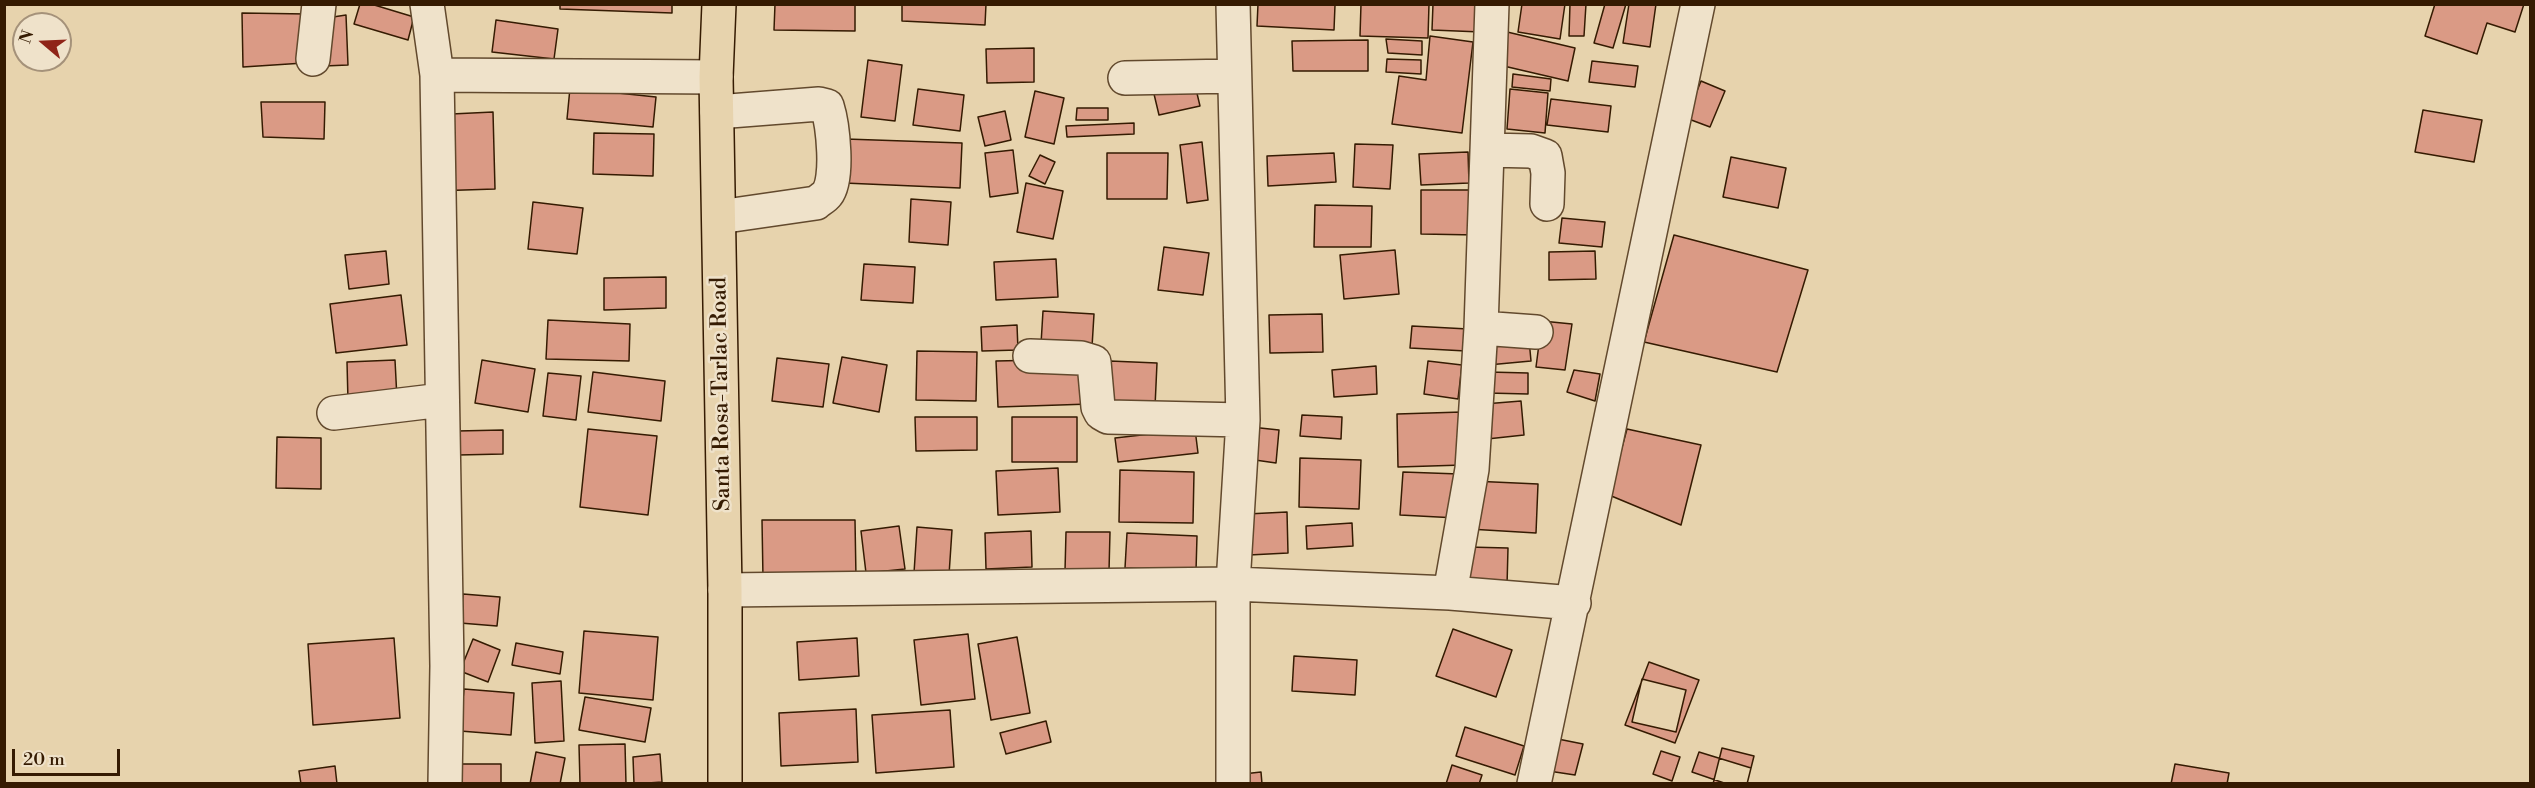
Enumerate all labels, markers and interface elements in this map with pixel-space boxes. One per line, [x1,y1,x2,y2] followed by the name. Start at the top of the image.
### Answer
[12,12,72,72] north arrow
[15,28,38,46] text: N
[707,277,737,511] street label: Santa Rosa-Tarlac Road
[15,737,123,775] scale bar
[23,748,65,771] text: 20 m

